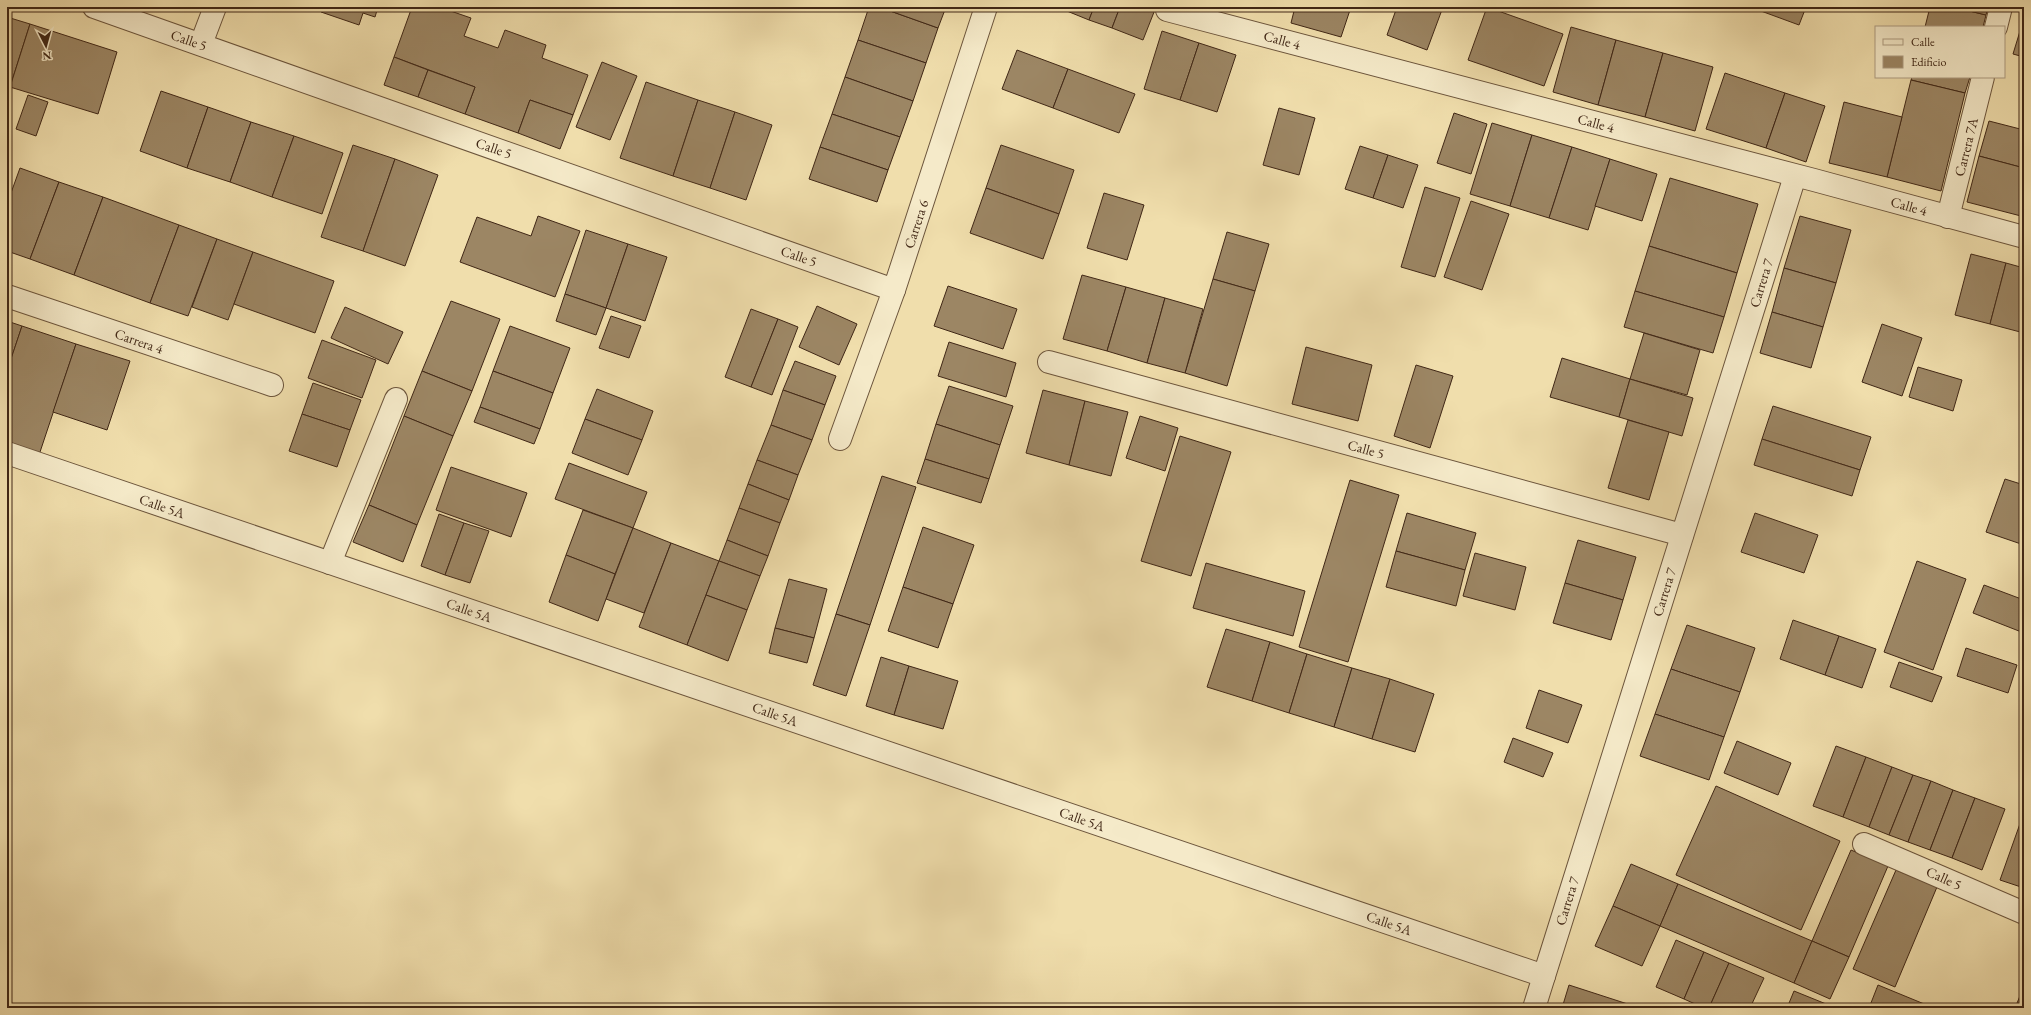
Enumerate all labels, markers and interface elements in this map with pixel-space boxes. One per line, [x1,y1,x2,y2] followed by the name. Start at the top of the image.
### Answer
[168,25,210,55] street label: Calle 5
[26,26,66,66] north arrow
[1262,26,1303,54] street label: Calle 4
[1875,26,2005,78] legend
[1911,34,1935,50] text: Calle
[42,49,52,63] text: N
[1911,54,1947,70] text: Edificio
[1576,109,1617,137] street label: Calle 4
[1950,116,1982,178] street label: Carrera 7A
[473,133,515,163] street label: Calle 5
[1889,192,1930,220] street label: Calle 4
[900,197,932,251] street label: Carrera 6
[778,241,820,271] street label: Calle 5
[1745,256,1777,310] street label: Carrera 7
[112,324,166,358] street label: Carrera 4
[1346,435,1386,463] street label: Calle 5
[137,490,187,522] street label: Calle 5A
[1648,565,1680,619] street label: Carrera 7
[444,594,494,626] street label: Calle 5A
[750,698,800,730] street label: Calle 5A
[1057,803,1107,835] street label: Calle 5A
[1923,862,1965,894] street label: Calle 5
[1551,874,1583,928] street label: Carrera 7
[1364,907,1414,939] street label: Calle 5A

